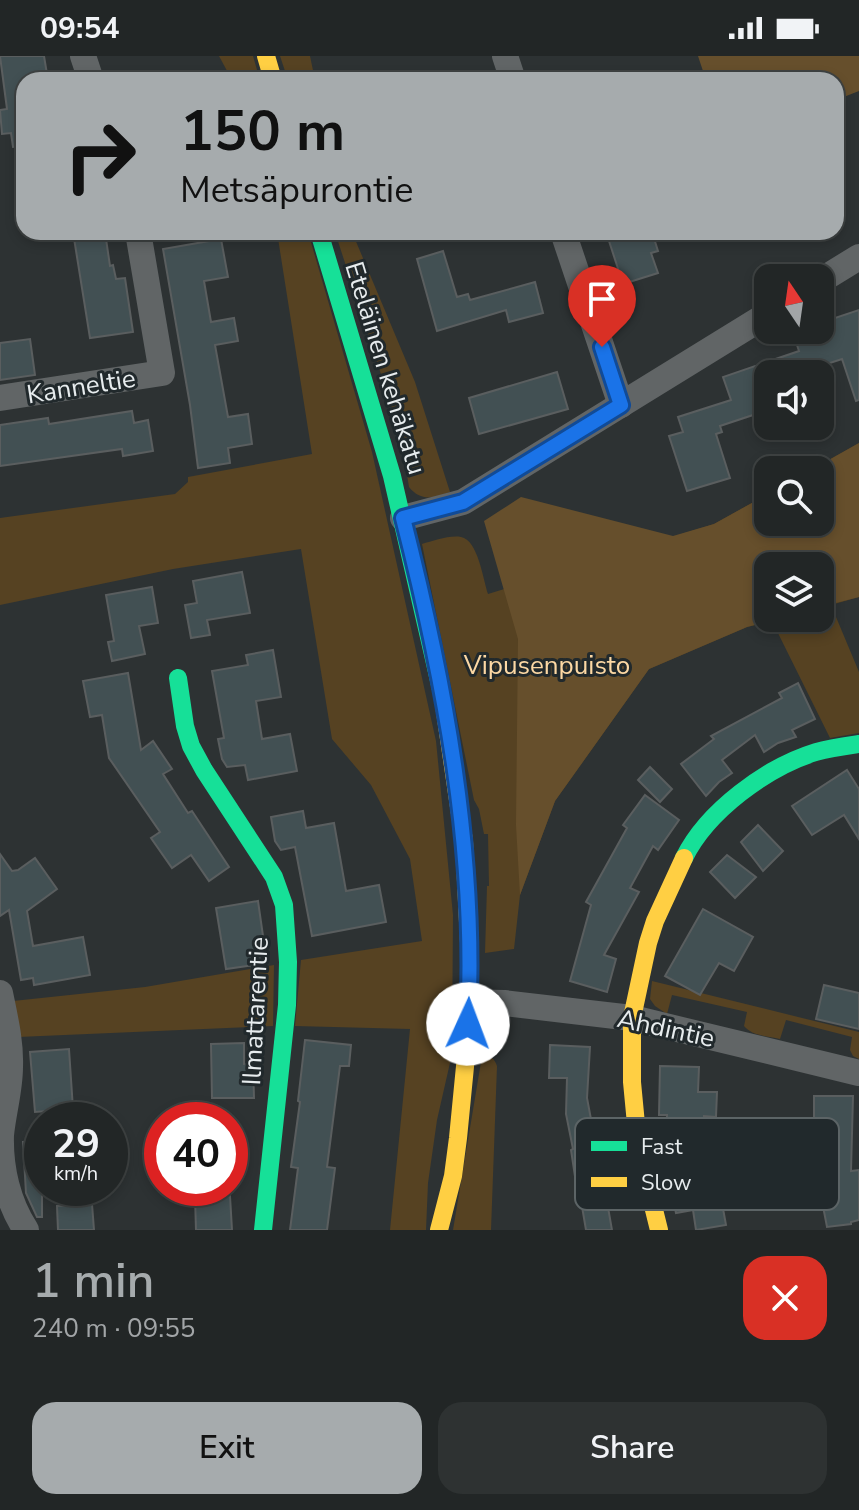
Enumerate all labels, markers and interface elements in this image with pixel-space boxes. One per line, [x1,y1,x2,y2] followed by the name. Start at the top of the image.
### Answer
[40,8,119,49] text: 09:54
[180,93,345,170] text: 150 m
[48,104,152,208] icon: right
[180,166,413,215] text: Metsäpurontie
[337,257,435,479] street label: Eteläinen kehäkatu
[754,264,834,344] north arrow
[754,264,834,632] map controls
[568,265,636,347] pin
[580,277,624,321] icon: arrive
[754,360,834,440] button: sound
[24,361,138,412] street label: Kanneltie
[754,456,834,536] button: search
[754,552,834,632] button: layers
[463,648,630,683] park label: Vipusenpuisto
[234,936,277,1086] street label: Ilmattarentie
[426,982,510,1066] position arrow
[614,1001,718,1056] street label: Ahdintie
[144,1102,248,1206] speed limit sign: 40
[52,1117,100,1171] text: 29
[575,1118,839,1210] legend
[641,1132,683,1162] text: Fast
[54,1160,98,1187] text: km/h
[641,1168,692,1198] text: Slow
[32,1248,154,1314] text: 1 min
[743,1256,827,1340] button: close
[32,1311,195,1346] text: 240 m · 09:55
[32,1402,422,1494] button: Exit
[438,1402,827,1494] button: Share

